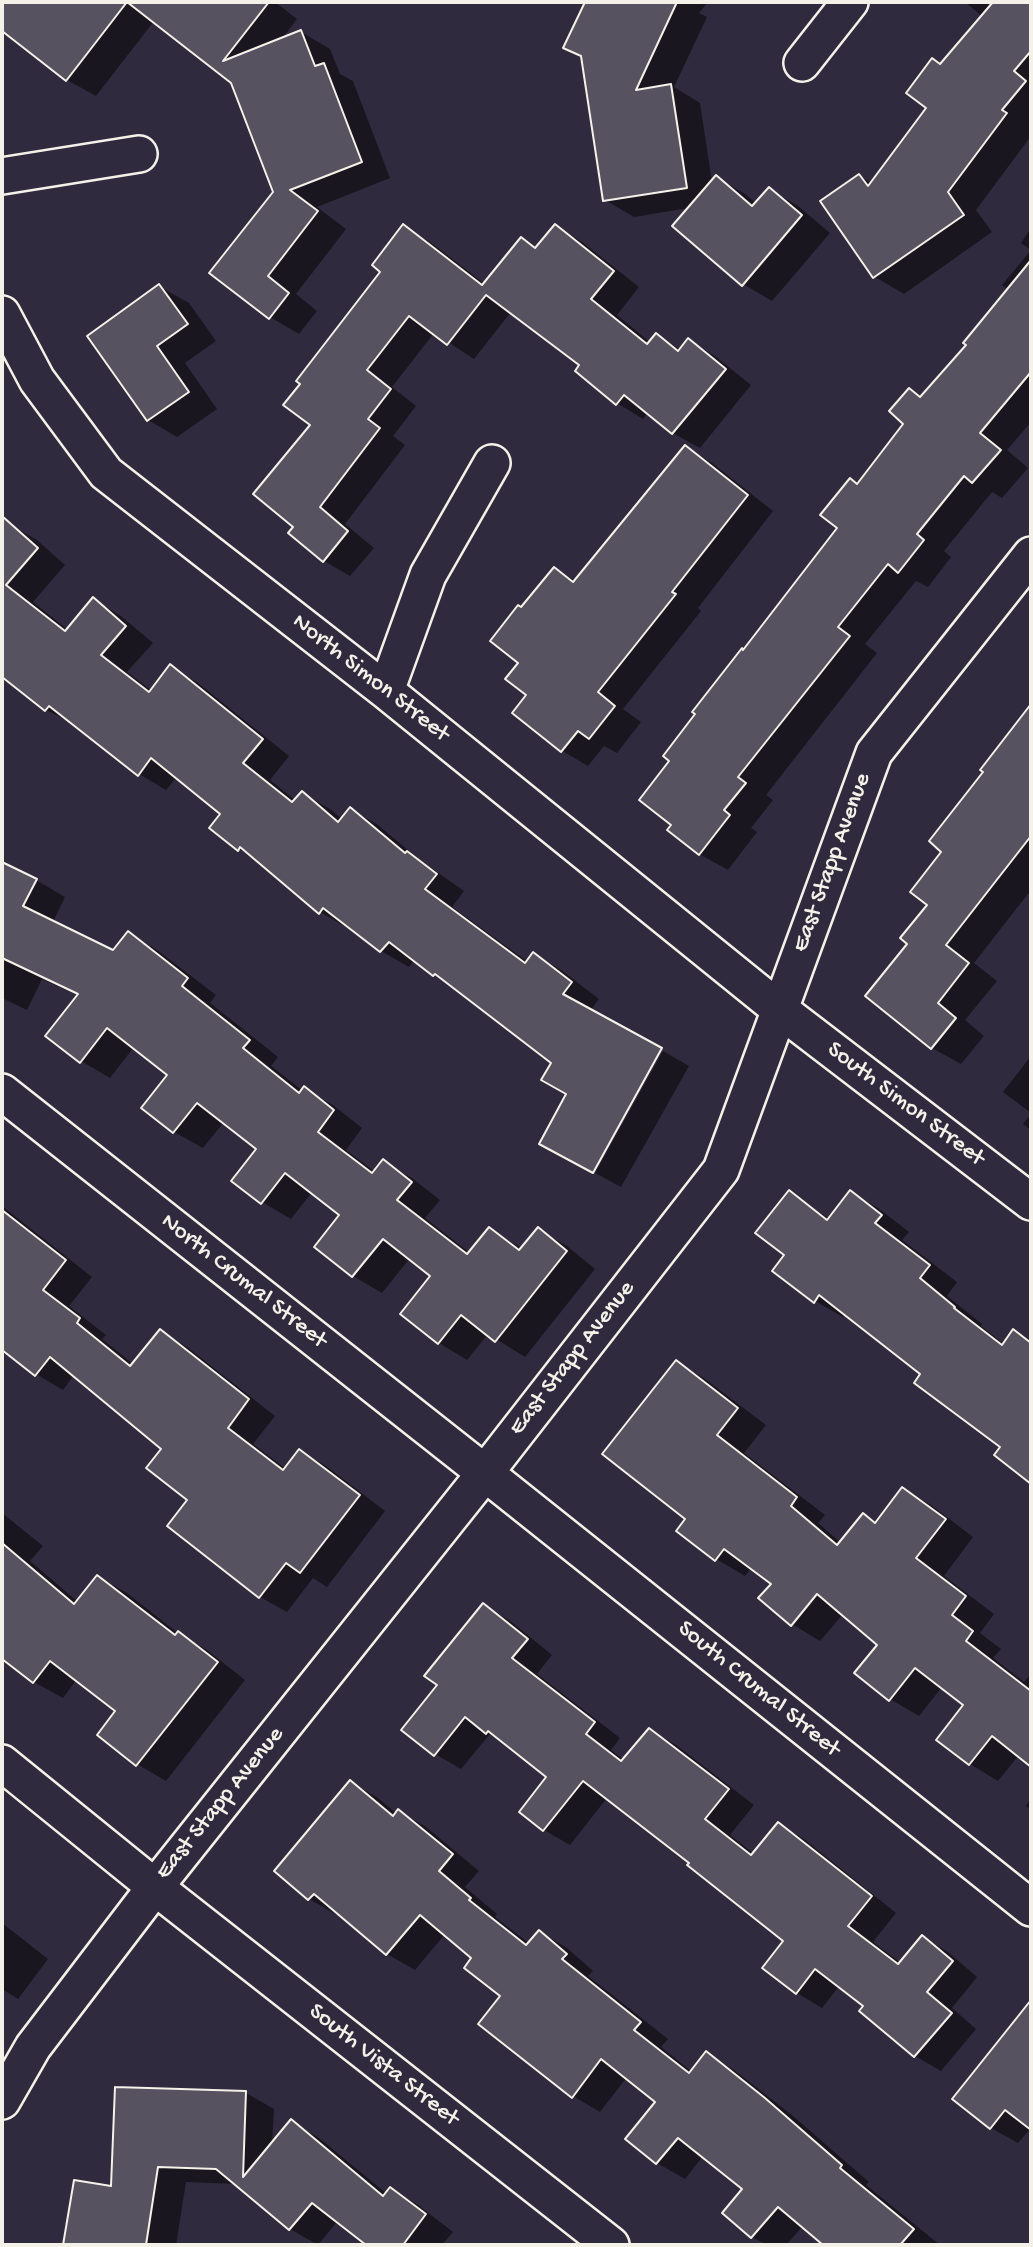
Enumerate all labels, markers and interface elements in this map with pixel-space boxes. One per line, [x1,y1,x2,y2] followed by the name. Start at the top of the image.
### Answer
[286,609,454,749] street label: North Simon Street
[787,770,879,956] street label: East Stapp Avenue
[820,1036,990,1174] street label: South Simon Street
[154,1208,332,1356] street label: North Crumal Street
[504,1276,642,1442] street label: East Stapp Avenue
[671,1615,845,1765] street label: South Crumal Street
[151,1722,291,1886] street label: East Stapp Avenue
[302,1998,464,2134] street label: South Vista Street

